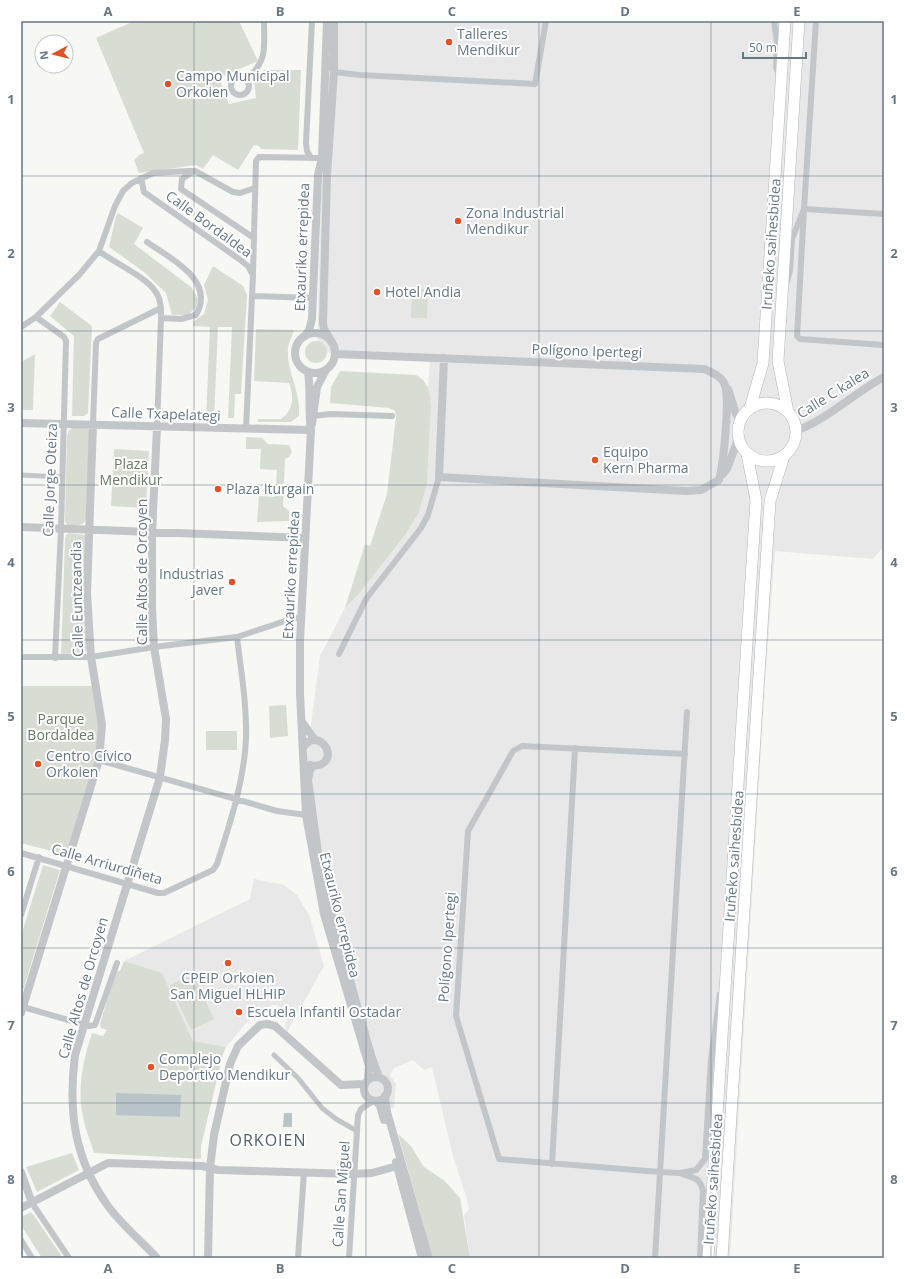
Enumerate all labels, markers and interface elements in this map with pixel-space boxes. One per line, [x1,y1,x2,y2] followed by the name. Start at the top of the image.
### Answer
[104,2,113,20] text: A
[276,2,285,20] text: B
[448,2,456,20] text: C
[620,2,630,20] text: D
[793,2,801,20] text: E
[457,24,520,59] place label: Talleres Mendikur
[34,34,74,74] north arrow
[743,34,806,60] scale bar
[444,37,454,47] marker: Talleres Mendikur
[749,39,777,56] text: 50 m
[36,50,52,61] text: N
[176,66,290,101] place label: Campo Municipal Orkoien
[163,79,173,89] marker: Campo Municipal Orkoien
[7,90,15,108] text: 1
[890,90,898,108] text: 1
[756,178,785,310] street label: Iruñeko saihesbidea
[290,182,313,312] street label: Etxauriko errepidea
[162,186,256,261] street label: Calle Bordaldea
[466,203,564,238] place label: Zona Industrial Mendikur
[453,216,463,226] marker: Zona Industrial Mendikur
[7,244,15,262] text: 2
[890,244,898,262] text: 2
[385,282,461,301] place label: Hotel Andia
[372,287,382,297] marker: Hotel Andia
[531,339,643,362] street label: Polígono Ipertegi
[793,363,873,422] street label: Calle C kalea
[7,398,15,416] text: 3
[890,398,898,416] text: 3
[111,402,221,425] street label: Calle Txapelategi
[38,423,61,537] street label: Calle Jorge Oteiza
[603,442,689,477] place label: Equipo Kern Pharma
[100,454,163,489] park label: Plaza Mendikur
[590,455,600,465] marker: Equipo Kern Pharma
[226,479,314,498] place label: Plaza Iturgain
[213,484,223,494] marker: Plaza Iturgain
[132,499,151,645] street label: Calle Altos de Orcoyen
[278,510,303,640] street label: Etxauriko errepidea
[66,541,87,657] street label: Calle Euntzeandia
[7,553,15,571] text: 4
[890,553,898,571] text: 4
[159,564,224,599] place label: Industrias Javer
[227,577,237,587] marker: Industrias Javer
[7,707,15,725] text: 5
[890,707,898,725] text: 5
[27,709,95,744] park label: Parque Bordaldea
[46,746,132,781] place label: Centro Cívico Orkoien
[33,759,43,769] marker: Centro Cívico Orkoien
[719,790,748,922] street label: Iruñeko saihesbidea
[49,839,165,888] street label: Calle Arriurdiñeta
[316,850,365,980] street label: Etxauriko errepidea
[7,862,15,880] text: 6
[890,862,898,880] text: 6
[433,891,460,1003] street label: Polígono Ipertegi
[53,915,112,1061] street label: Calle Altos de Orcoyen
[223,958,233,968] marker: CPEIP Orkoien San Miguel HLHIP
[170,968,286,1003] place label: CPEIP Orkoien San Miguel HLHIP
[247,1002,401,1021] place label: Escuela Infantil Ostadar
[234,1007,244,1017] marker: Escuela Infantil Ostadar
[7,1016,15,1034] text: 7
[890,1016,898,1034] text: 7
[159,1049,290,1084] place label: Complejo Deportivo Mendikur
[146,1062,156,1072] marker: Complejo Deportivo Mendikur
[698,1113,727,1245] street label: Iruñeko saihesbidea
[230,1129,306,1151] district label: ORKOIEN
[327,1140,354,1248] street label: Calle San Miguel
[7,1170,15,1188] text: 8
[890,1170,898,1188] text: 8
[104,1259,113,1277] text: A
[276,1259,285,1277] text: B
[448,1259,456,1277] text: C
[620,1259,630,1277] text: D
[793,1259,801,1277] text: E

